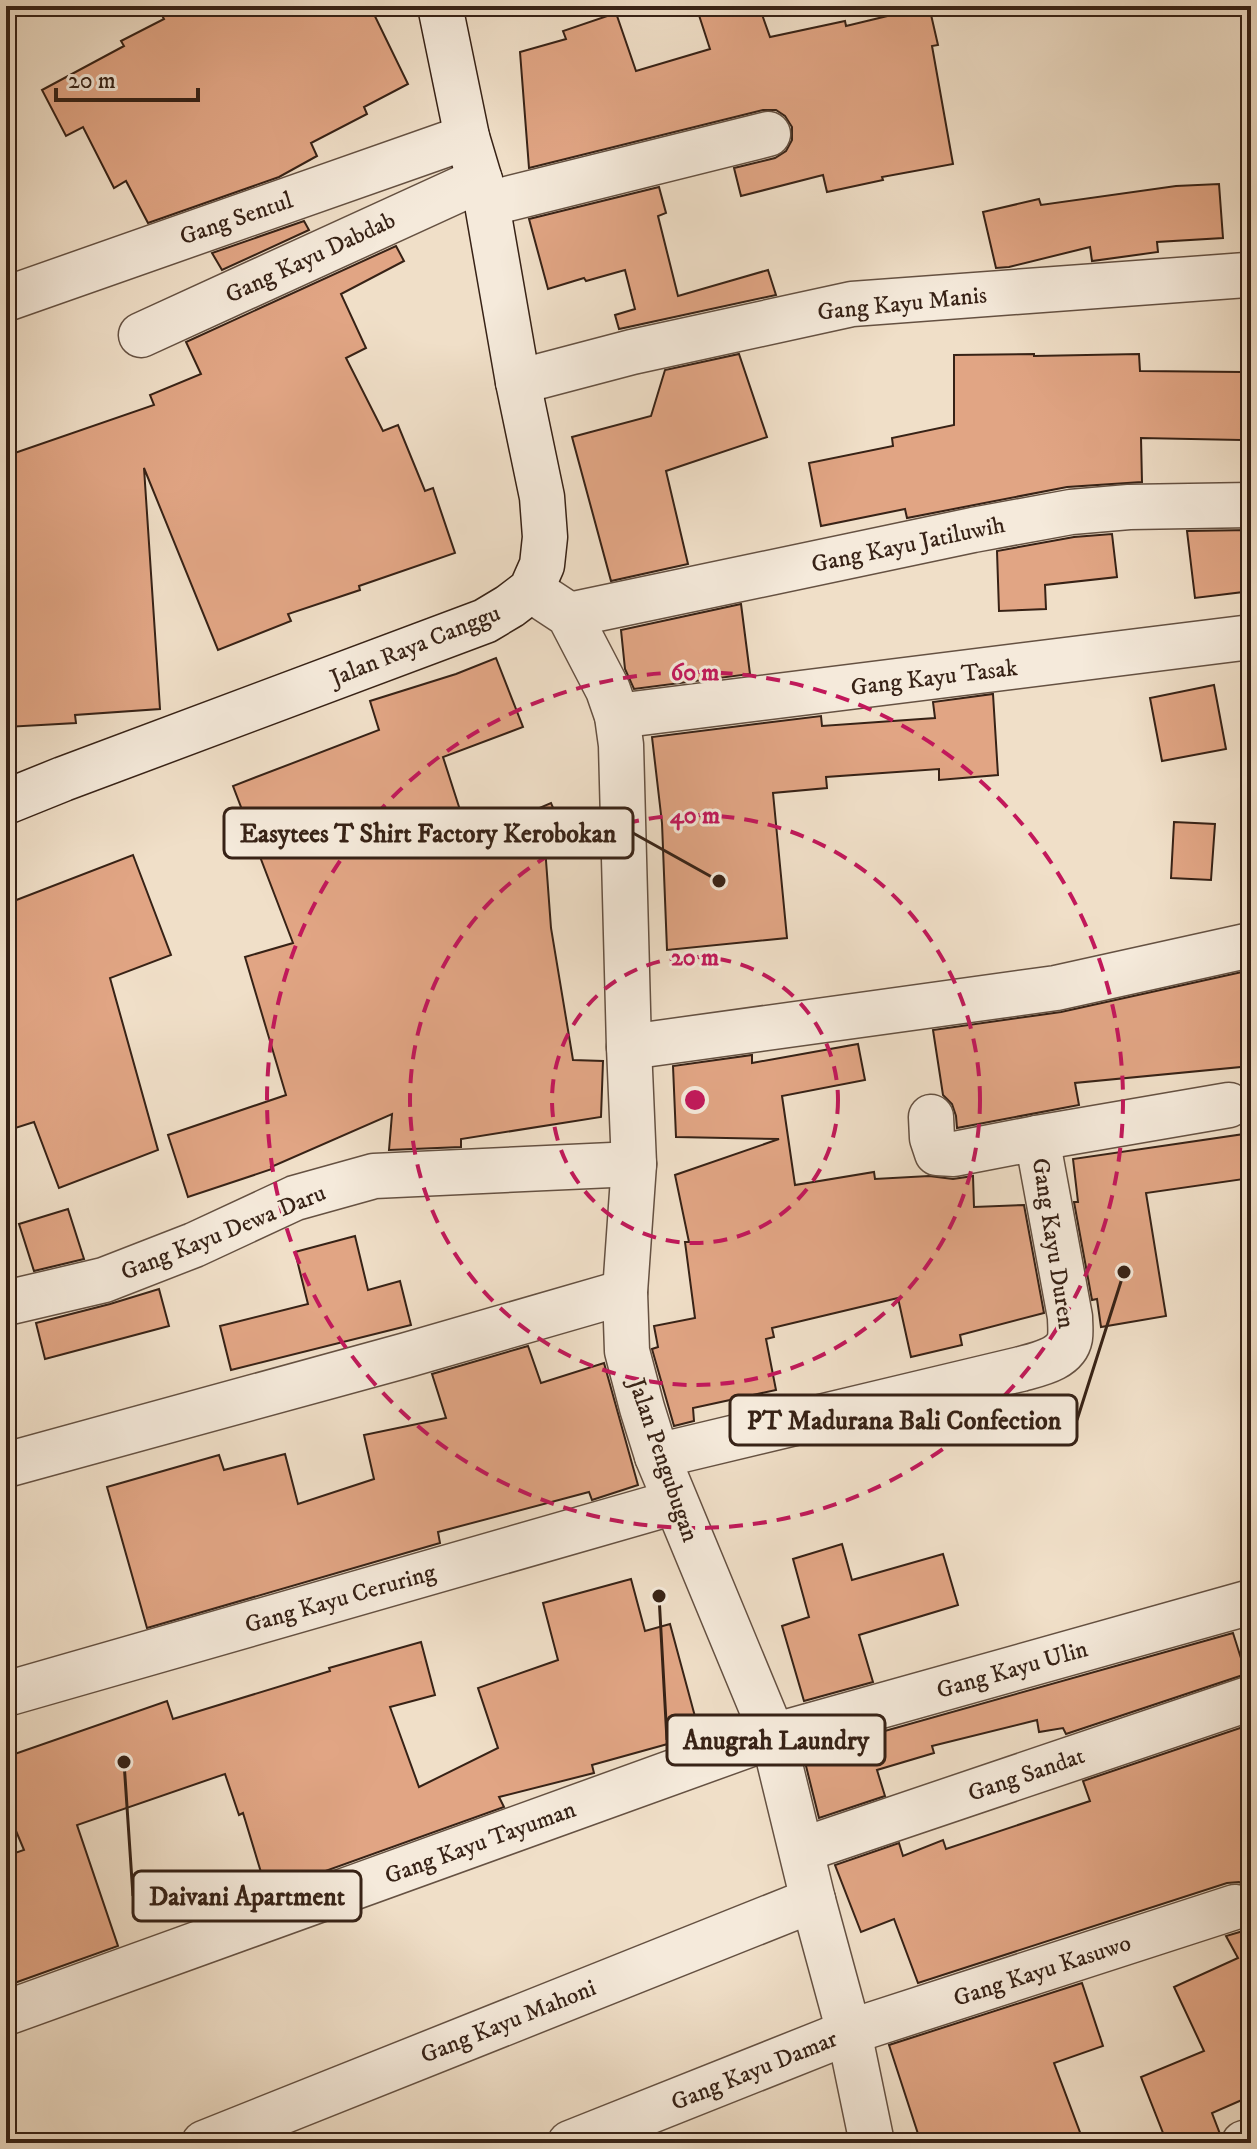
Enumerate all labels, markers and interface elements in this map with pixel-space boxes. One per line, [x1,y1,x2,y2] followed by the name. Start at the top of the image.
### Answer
[56,52,198,102] scale bar
[68,66,116,96] text: 20 m
[176,185,298,252] street label: Gang Sentul
[221,205,400,310] street label: Gang Kayu Dabdab
[816,280,988,328] street label: Gang Kayu Manis
[809,510,1008,580] street label: Gang Kayu Jatiluwih
[324,598,505,694] street label: Jalan Raya Canggu
[849,653,1019,703] street label: Gang Kayu Tasak
[671,658,719,688] text: 60 m
[670,801,720,831] text: 40 m
[224,808,633,858] callout: Easytees T Shirt Factory Kerobokan
[240,818,617,851] text: Easytees T Shirt Factory Kerobokan
[671,943,719,973] text: 20 m
[681,1086,709,1114] centre of rings
[1025,1156,1081,1331] street label: Gang Kayu Duren
[116,1178,330,1288] street label: Gang Kayu Dewa Daru
[620,1373,705,1546] street label: Jalan Pengubugan
[730,1395,1077,1445] callout: PT Madurana Bali Confection
[747,1405,1062,1438] text: PT Madurana Bali Confection
[241,1557,439,1641] street label: Gang Kayu Ceruring
[933,1634,1092,1706] street label: Gang Kayu Ulin
[667,1715,885,1765] callout: Anugrah Laundry
[682,1725,870,1758] text: Anugrah Laundry
[964,1741,1089,1809] street label: Gang Sandat
[381,1794,580,1891] street label: Gang Kayu Tayuman
[133,1871,361,1921] callout: Daivani Apartment
[149,1881,346,1914] text: Daivani Apartment
[950,1928,1135,2014] street label: Gang Kayu Kasuwo
[416,1973,600,2071] street label: Gang Kayu Mahoni
[667,2024,842,2118] street label: Gang Kayu Damar

